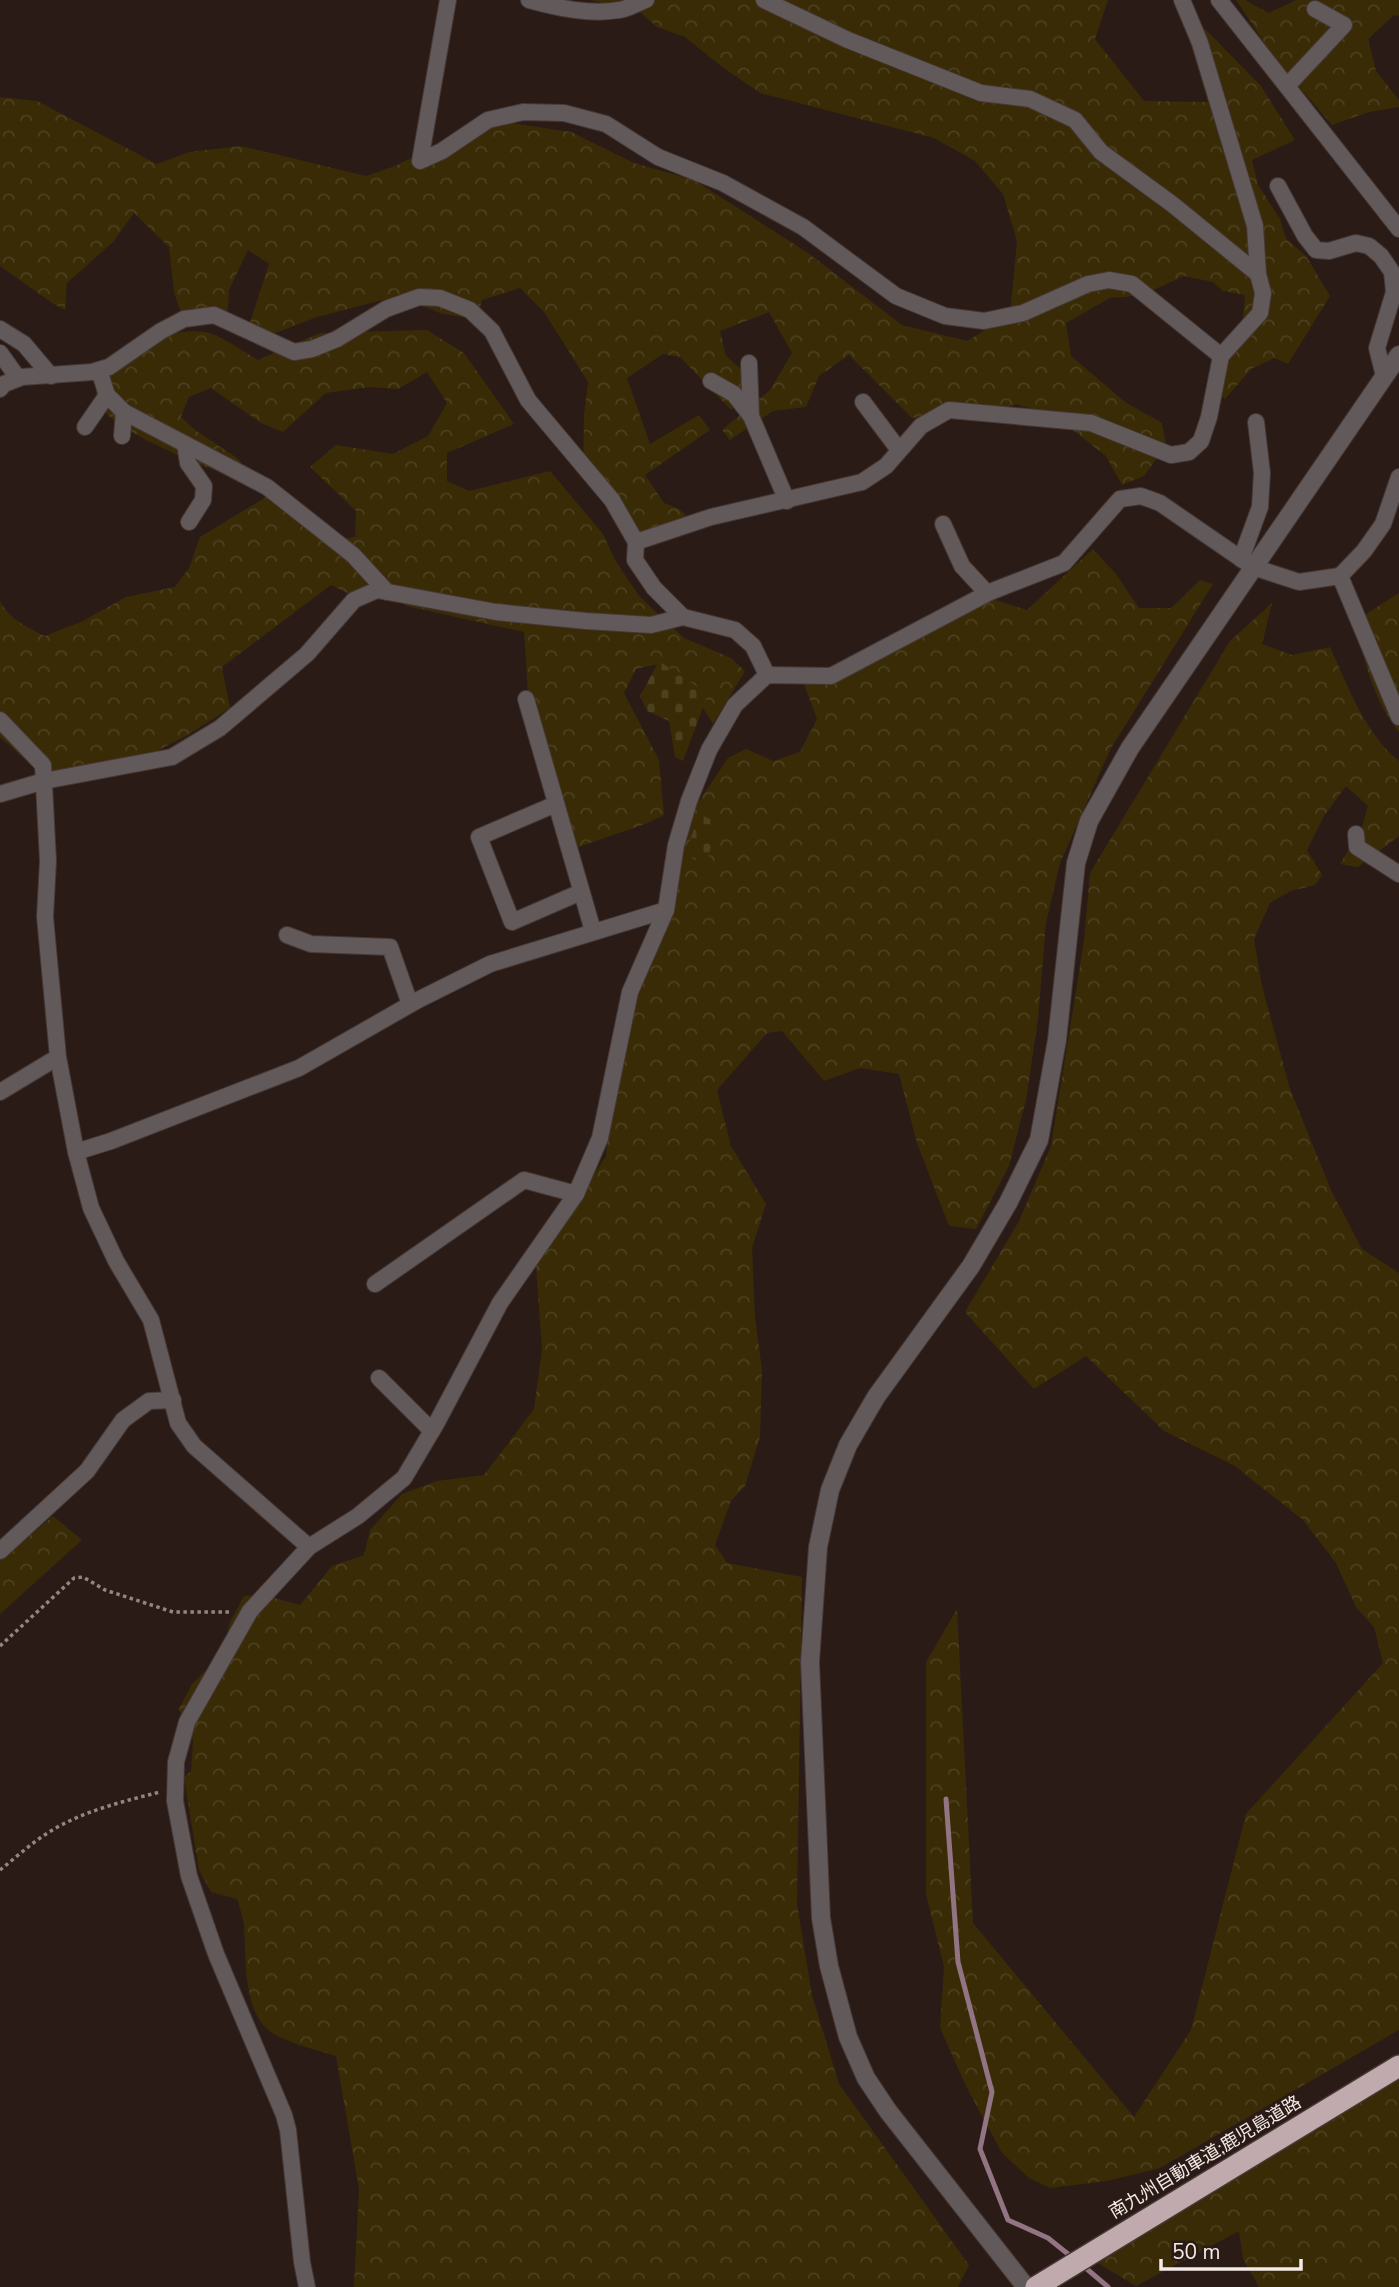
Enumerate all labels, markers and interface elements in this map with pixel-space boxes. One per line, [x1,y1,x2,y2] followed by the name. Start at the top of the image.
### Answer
[1104,2090,1306,2224] street label: 南九州自動車道;鹿児島道路
[1161,2228,1301,2272] scale bar
[1172,2238,1221,2266] text: 50 m

